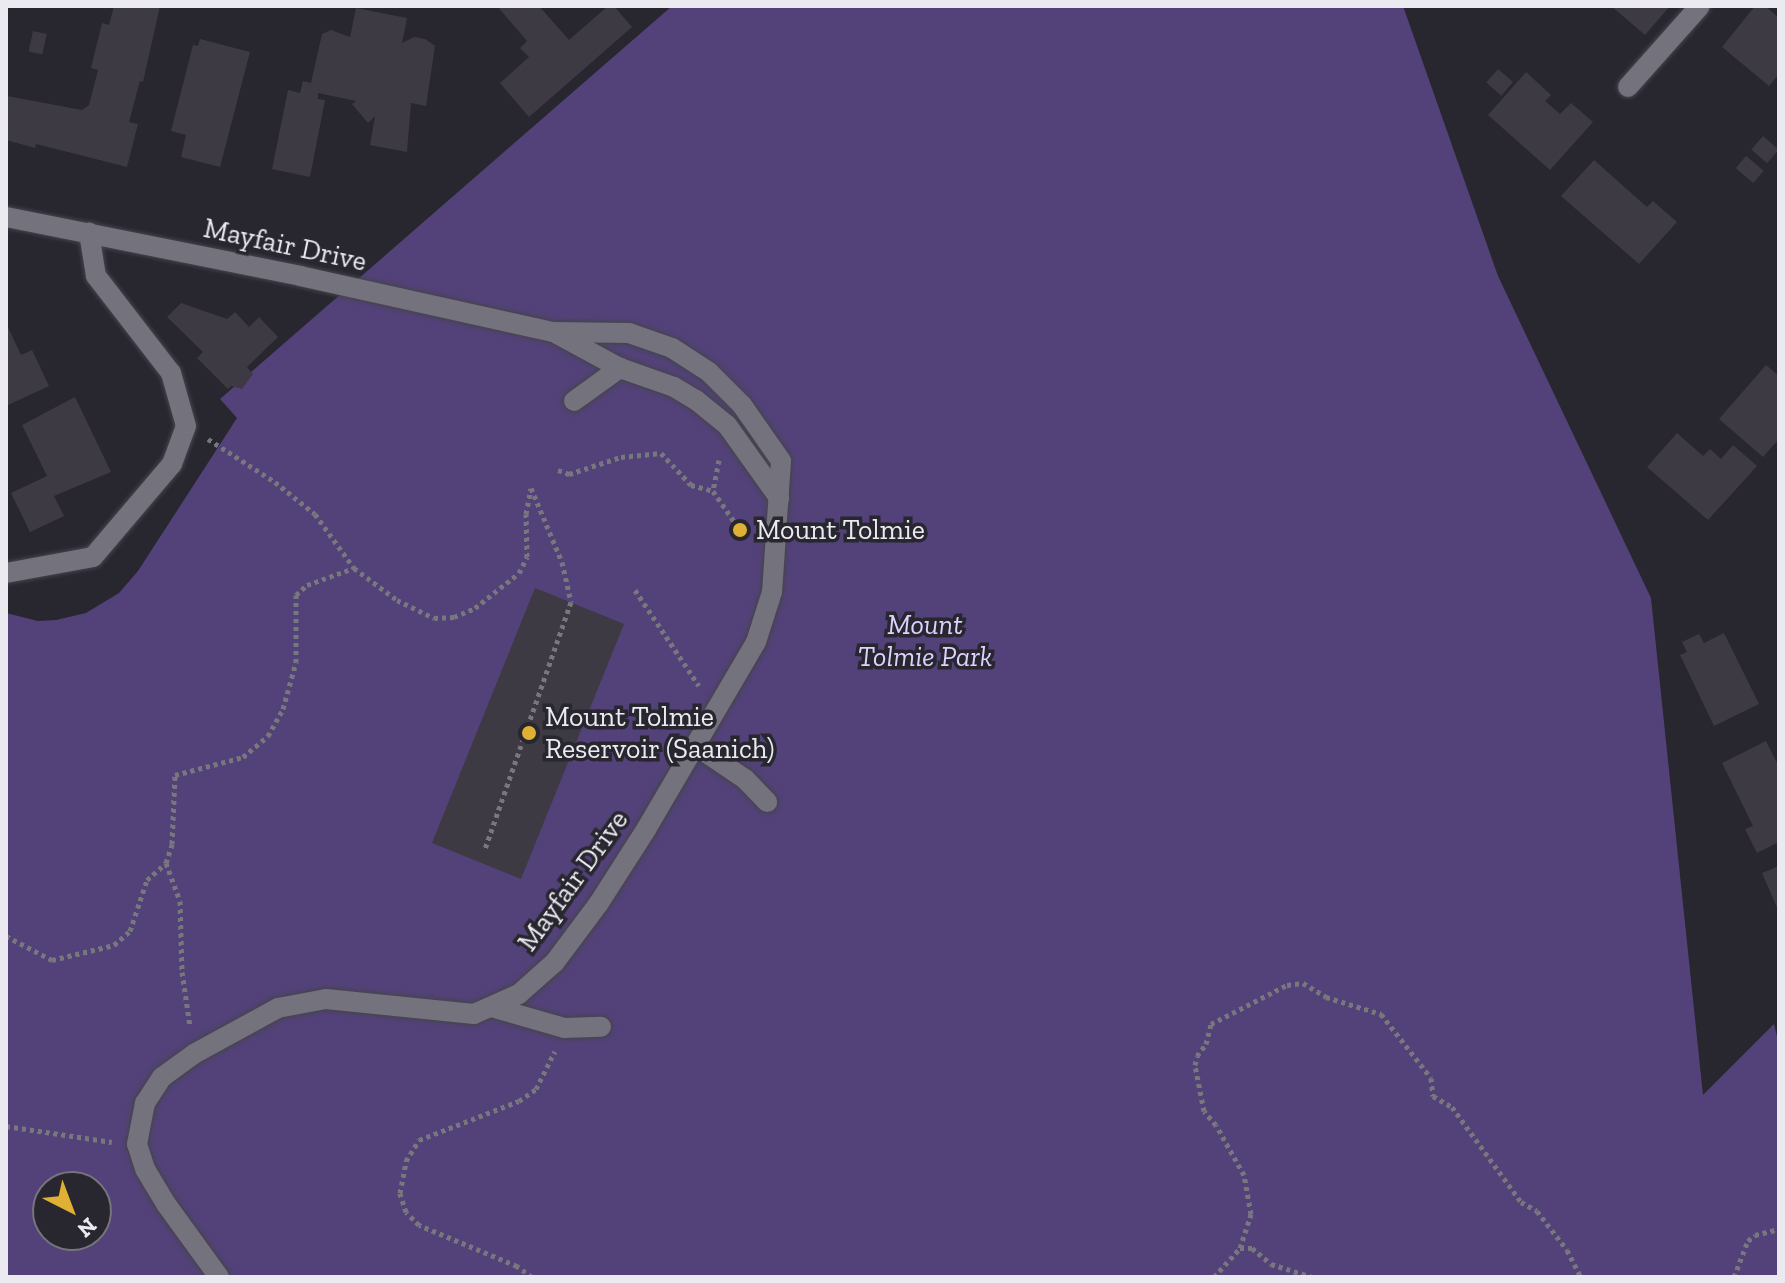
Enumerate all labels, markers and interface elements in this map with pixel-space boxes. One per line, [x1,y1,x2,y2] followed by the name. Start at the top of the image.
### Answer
[200,211,370,279] street label: Mayfair Drive
[756,513,925,547] place label: Mount Tolmie
[731,521,749,539] marker: Mount Tolmie
[858,608,992,674] park label: Mount Tolmie Park
[545,700,775,766] place label: Mount Tolmie Reservoir (Saanich)
[520,724,538,742] marker: Mount Tolmie Reservoir (Saanich)
[511,804,635,958] street label: Mayfair Drive
[32,1171,112,1251] north arrow
[72,1212,102,1243] text: N

